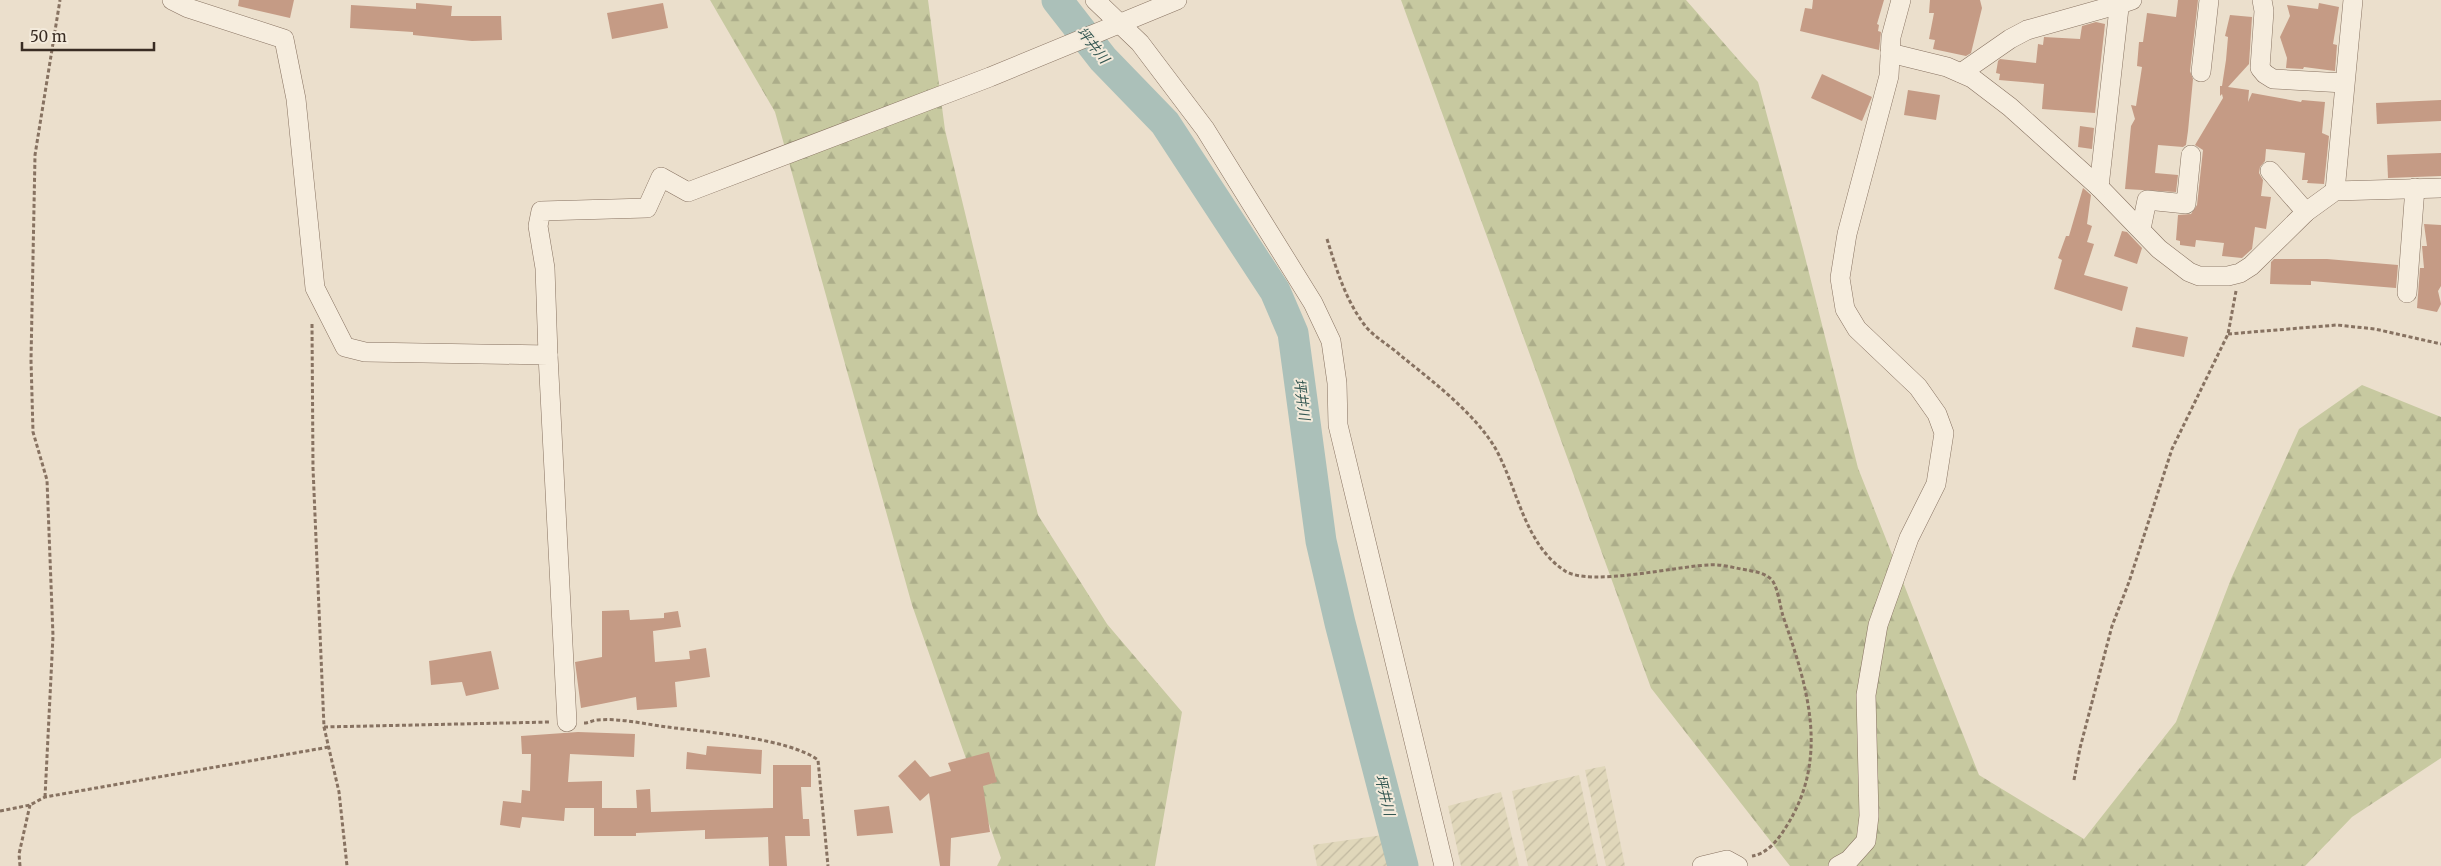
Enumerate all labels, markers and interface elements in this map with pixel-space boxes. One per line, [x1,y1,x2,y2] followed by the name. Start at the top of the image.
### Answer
[22,20,155,52] scale bar
[1073,23,1114,69] water label: 坪井川
[30,27,67,46] text: 50 m
[1290,377,1314,423] water label: 坪井川
[1371,772,1399,819] water label: 坪井川

